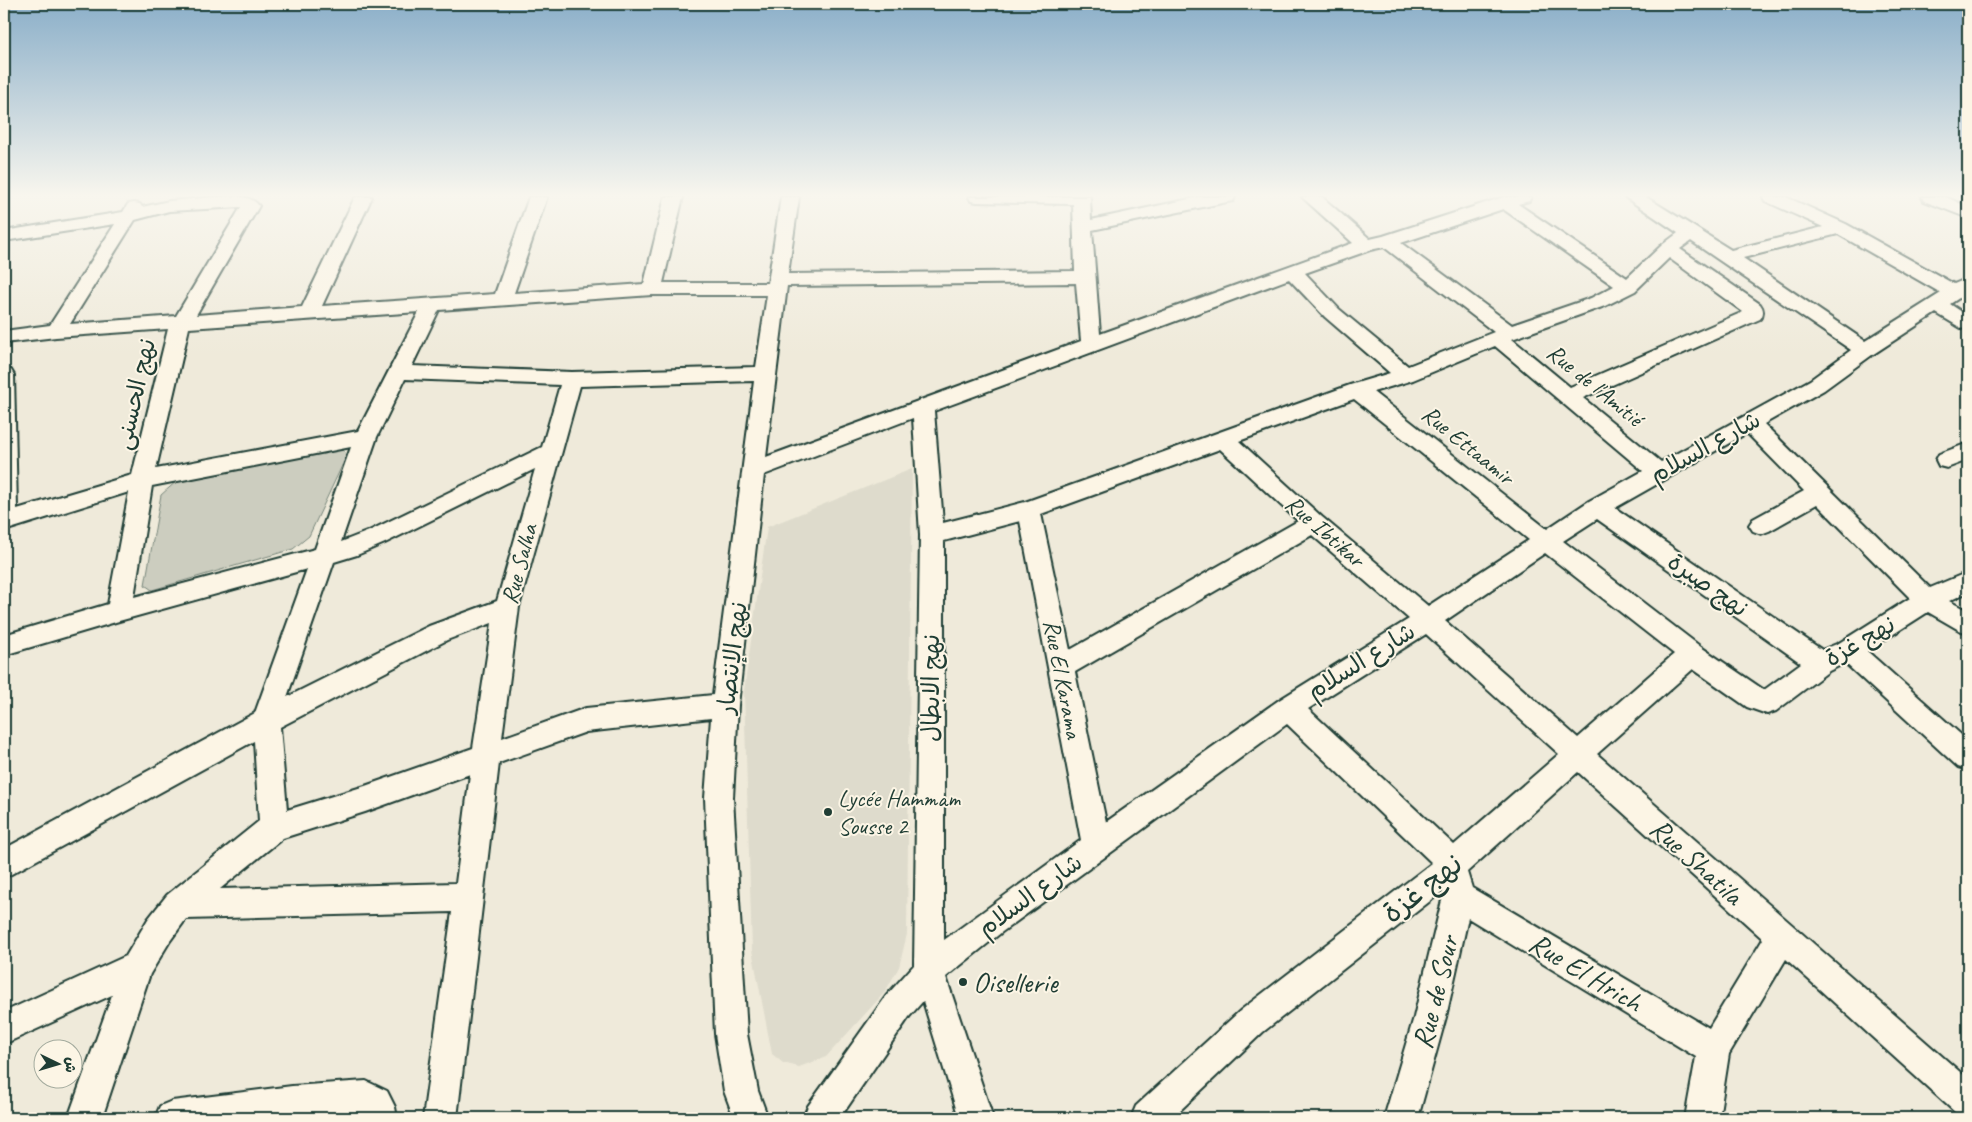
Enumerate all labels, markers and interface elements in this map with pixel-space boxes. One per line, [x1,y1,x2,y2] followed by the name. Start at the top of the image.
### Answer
[108,336,163,453] street label: نهج الحسنى
[1541,337,1652,435] street label: Rue de l'Amitié
[1416,399,1522,493] street label: Rue Ettaamir
[1644,404,1767,492] street label: شارع السلام
[1279,488,1373,575] street label: Rue Ibtikar
[494,519,544,607] street label: Rue Salha
[1661,547,1754,624] street label: نهج صبرة
[710,600,755,717] street label: نهج الإنتصار
[1819,609,1901,674] street label: نهج غزة
[1301,616,1422,709] street label: شارع السلام
[1037,617,1089,742] street label: Rue El Karama
[916,634,947,742] street label: نهج الابطال
[838,783,961,841] place label: Lycée Hammam Sousse 2
[822,806,834,818] marker: Lycée Hammam Sousse 2
[1642,810,1753,914] street label: Rue Shatila
[1374,845,1471,932] street label: نهج غزة
[972,847,1090,945] street label: شارع السلام
[1522,924,1650,1021] street label: Rue El Hrich
[1404,929,1468,1052] street label: Rue de Sour
[973,964,1059,1001] place label: Oisellerie
[957,976,969,988] marker: Oisellerie
[32,1040,82,1090] north arrow
[61,1057,80,1074] text: ش

